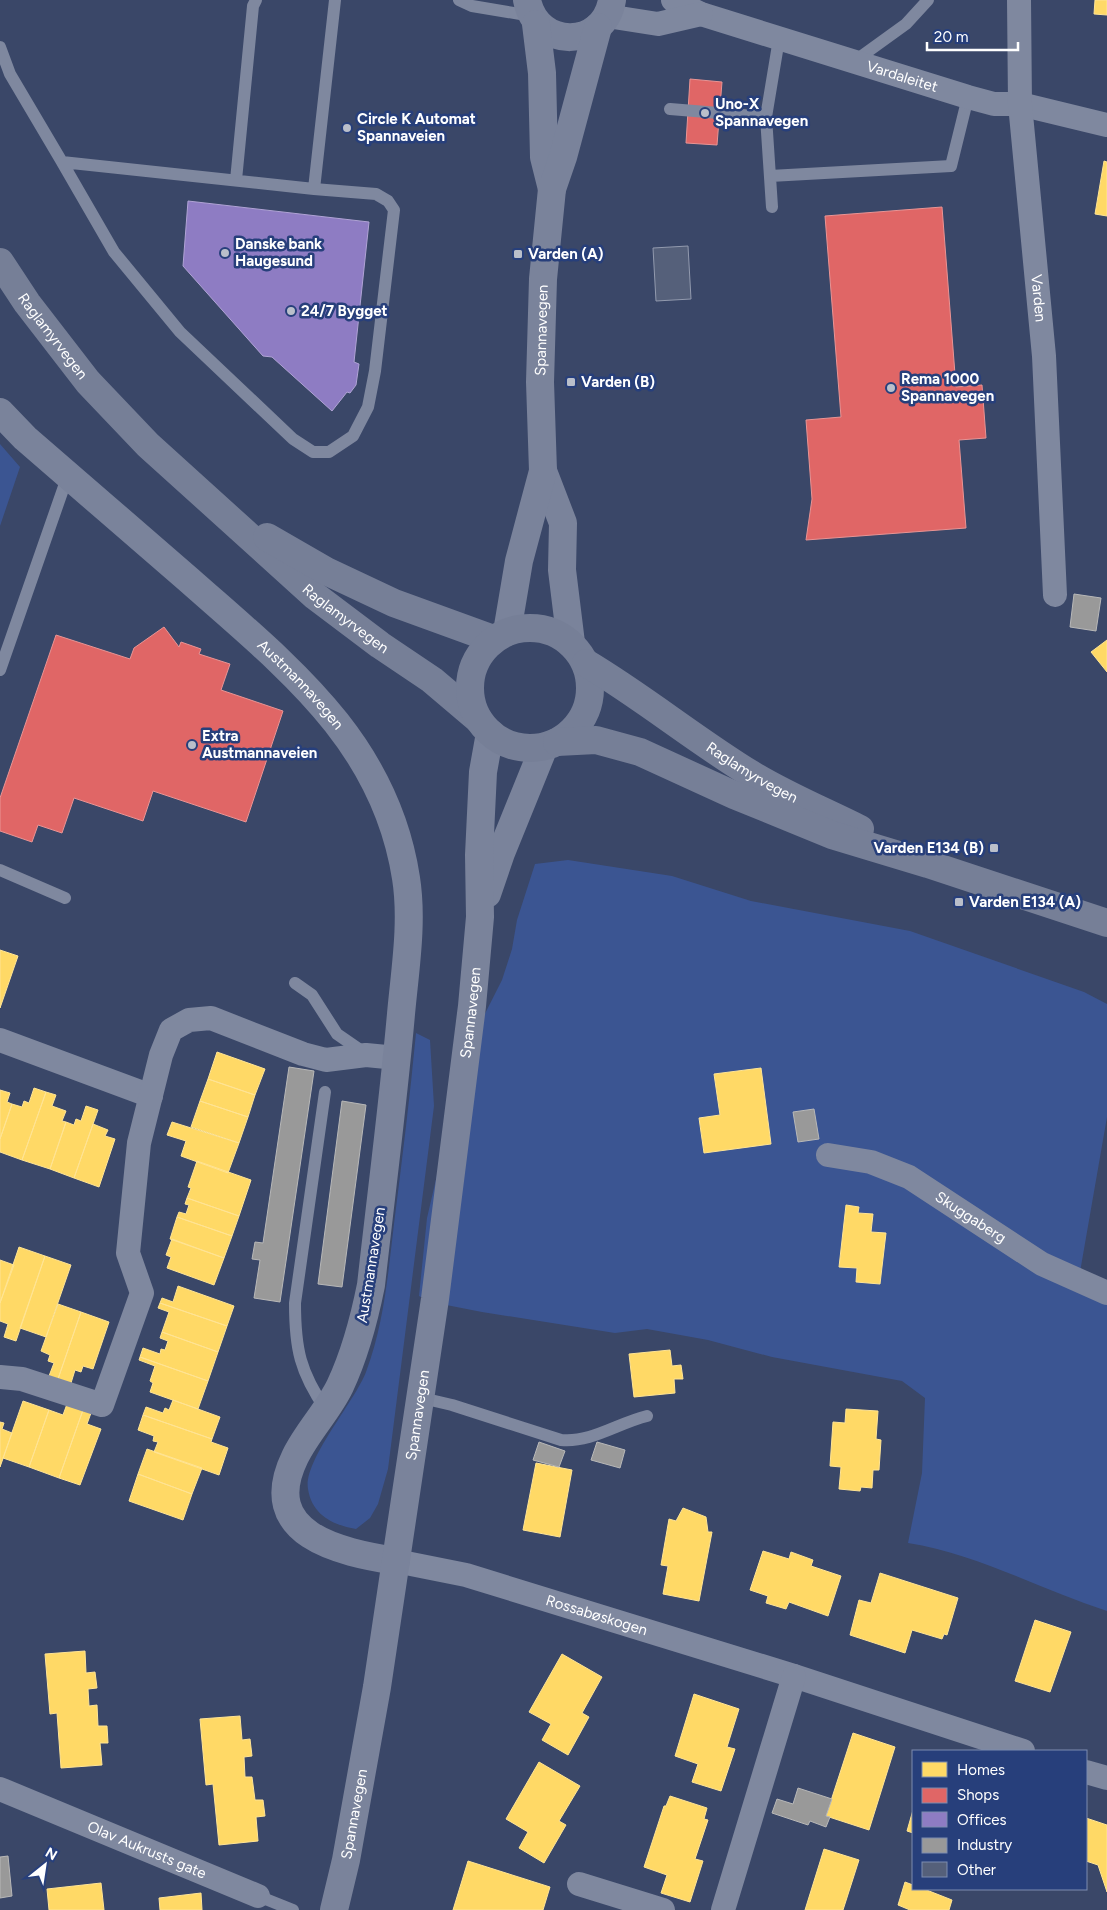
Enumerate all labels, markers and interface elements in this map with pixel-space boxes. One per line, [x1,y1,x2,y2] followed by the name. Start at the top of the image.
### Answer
[927,20,1018,52] scale bar
[934,28,968,46] text: 20 m
[864,57,940,96] street label: Vardaleitet
[715,95,808,130] place label: Uno-X Spannavegen
[699,107,711,119] marker: Uno-X Spannavegen
[357,110,476,145] place label: Circle K Automat Spannaveien
[341,122,353,134] marker: Circle K Automat Spannaveien
[235,235,322,270] place label: Danske bank Haugesund
[528,245,604,263] place label: Varden (A)
[219,247,231,259] marker: Danske bank Haugesund
[512,248,524,260] marker: Varden (A)
[1027,273,1050,323] street label: Varden
[531,284,552,376] street label: Spannavegen
[14,290,91,383] street label: Raglamyrvegen
[301,302,388,320] place label: 24/7 Bygget
[285,305,297,317] marker: 24/7 Bygget
[901,370,994,405] place label: Rema 1000 Spannavegen
[581,373,655,391] place label: Varden (B)
[565,376,577,388] marker: Varden (B)
[885,382,897,394] marker: Rema 1000 Spannavegen
[299,580,392,657] street label: Raglamyrvegen
[254,636,347,733] street label: Austmannavegen
[202,727,317,762] place label: Extra Austmannaveien
[703,738,801,807] street label: Raglamyrvegen
[186,739,198,751] marker: Extra Austmannaveien
[874,839,984,857] place label: Varden E134 (B)
[988,842,1000,854] marker: Varden E134 (B)
[969,893,1081,911] place label: Varden E134 (A)
[953,896,965,908] marker: Varden E134 (A)
[456,967,484,1059] street label: Spannavegen
[932,1188,1009,1247] street label: Skuggaberg
[353,1206,389,1324] street label: Austmannavegen
[402,1369,433,1462] street label: Spannavegen
[544,1591,650,1639] street label: Rossabøskogen
[912,1750,1087,1890] legend
[957,1761,1005,1779] text: Homes
[337,1768,371,1861] street label: Spannavegen
[957,1786,999,1804] text: Shops
[957,1811,1007,1829] text: Offices
[85,1817,209,1883] street label: Olav Aukrusts gate
[957,1836,1012,1854] text: Industry
[20,1840,70,1890] north arrow
[42,1844,60,1864] text: N
[957,1861,996,1879] text: Other

